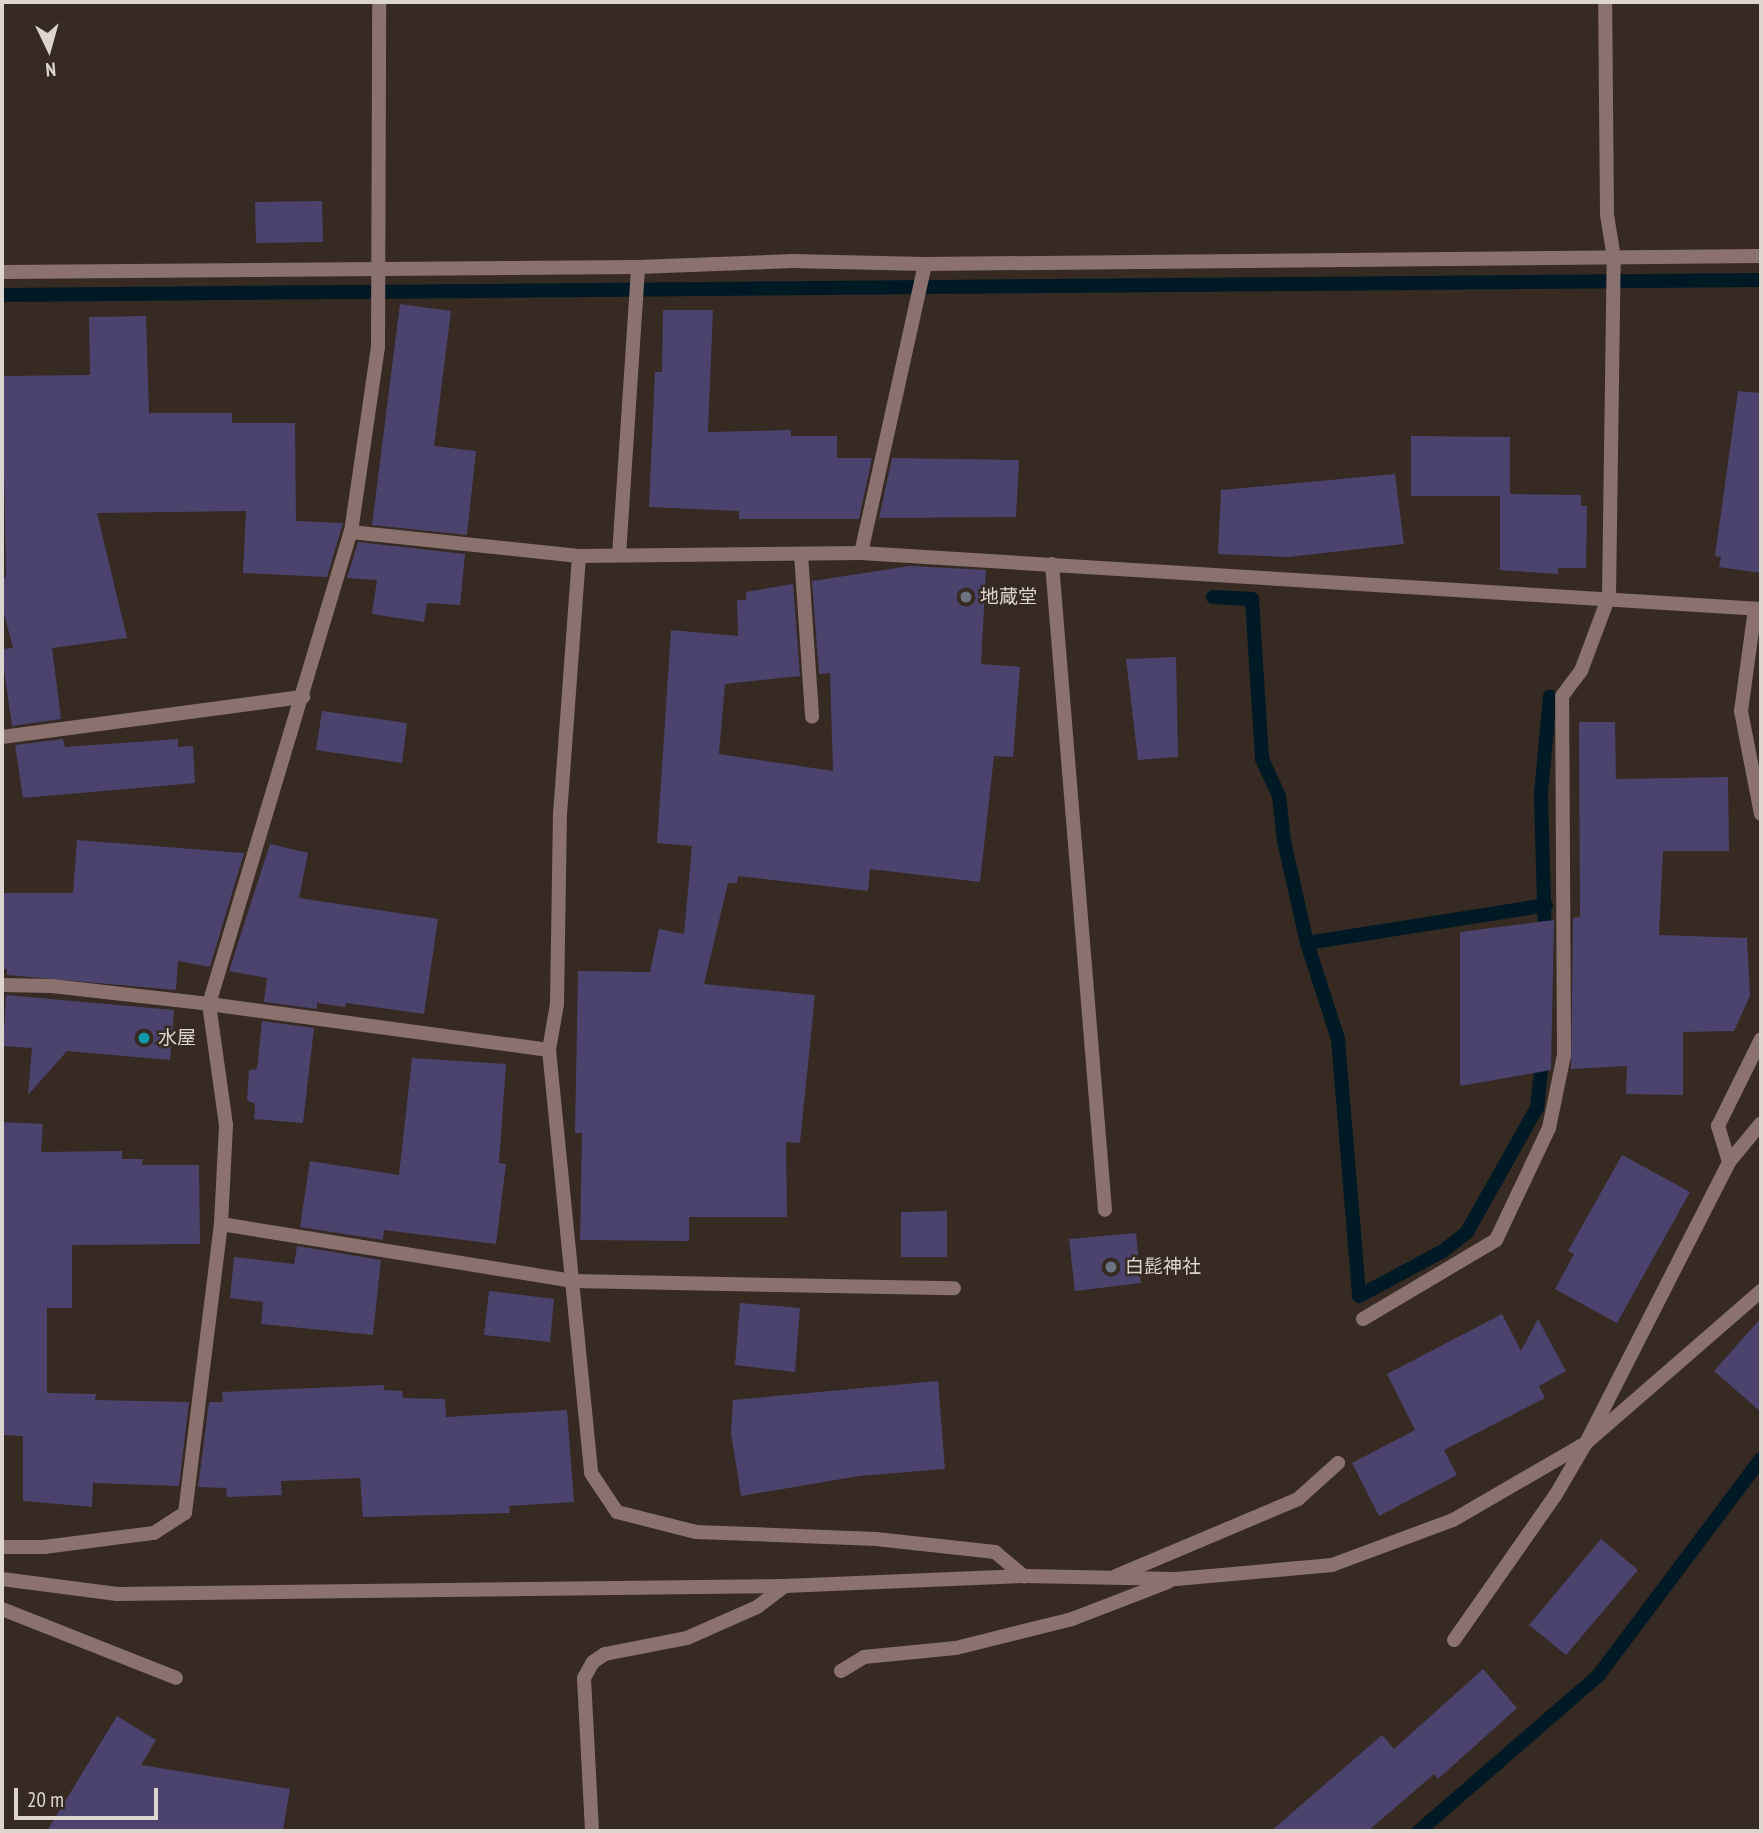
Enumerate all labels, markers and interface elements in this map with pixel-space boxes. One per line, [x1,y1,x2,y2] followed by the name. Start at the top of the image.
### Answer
[14,14,84,84] north arrow
[45,58,57,82] text: N
[980,586,1037,608] place label: 地蔵堂
[958,589,974,605] marker: 地蔵堂
[158,1027,196,1049] place label: 水屋
[136,1030,152,1046] marker: 水屋
[1125,1256,1201,1278] place label: 白髭神社
[1103,1259,1119,1275] marker: 白髭神社
[18,1773,161,1817] scale bar
[27,1786,64,1813] text: 20 m

